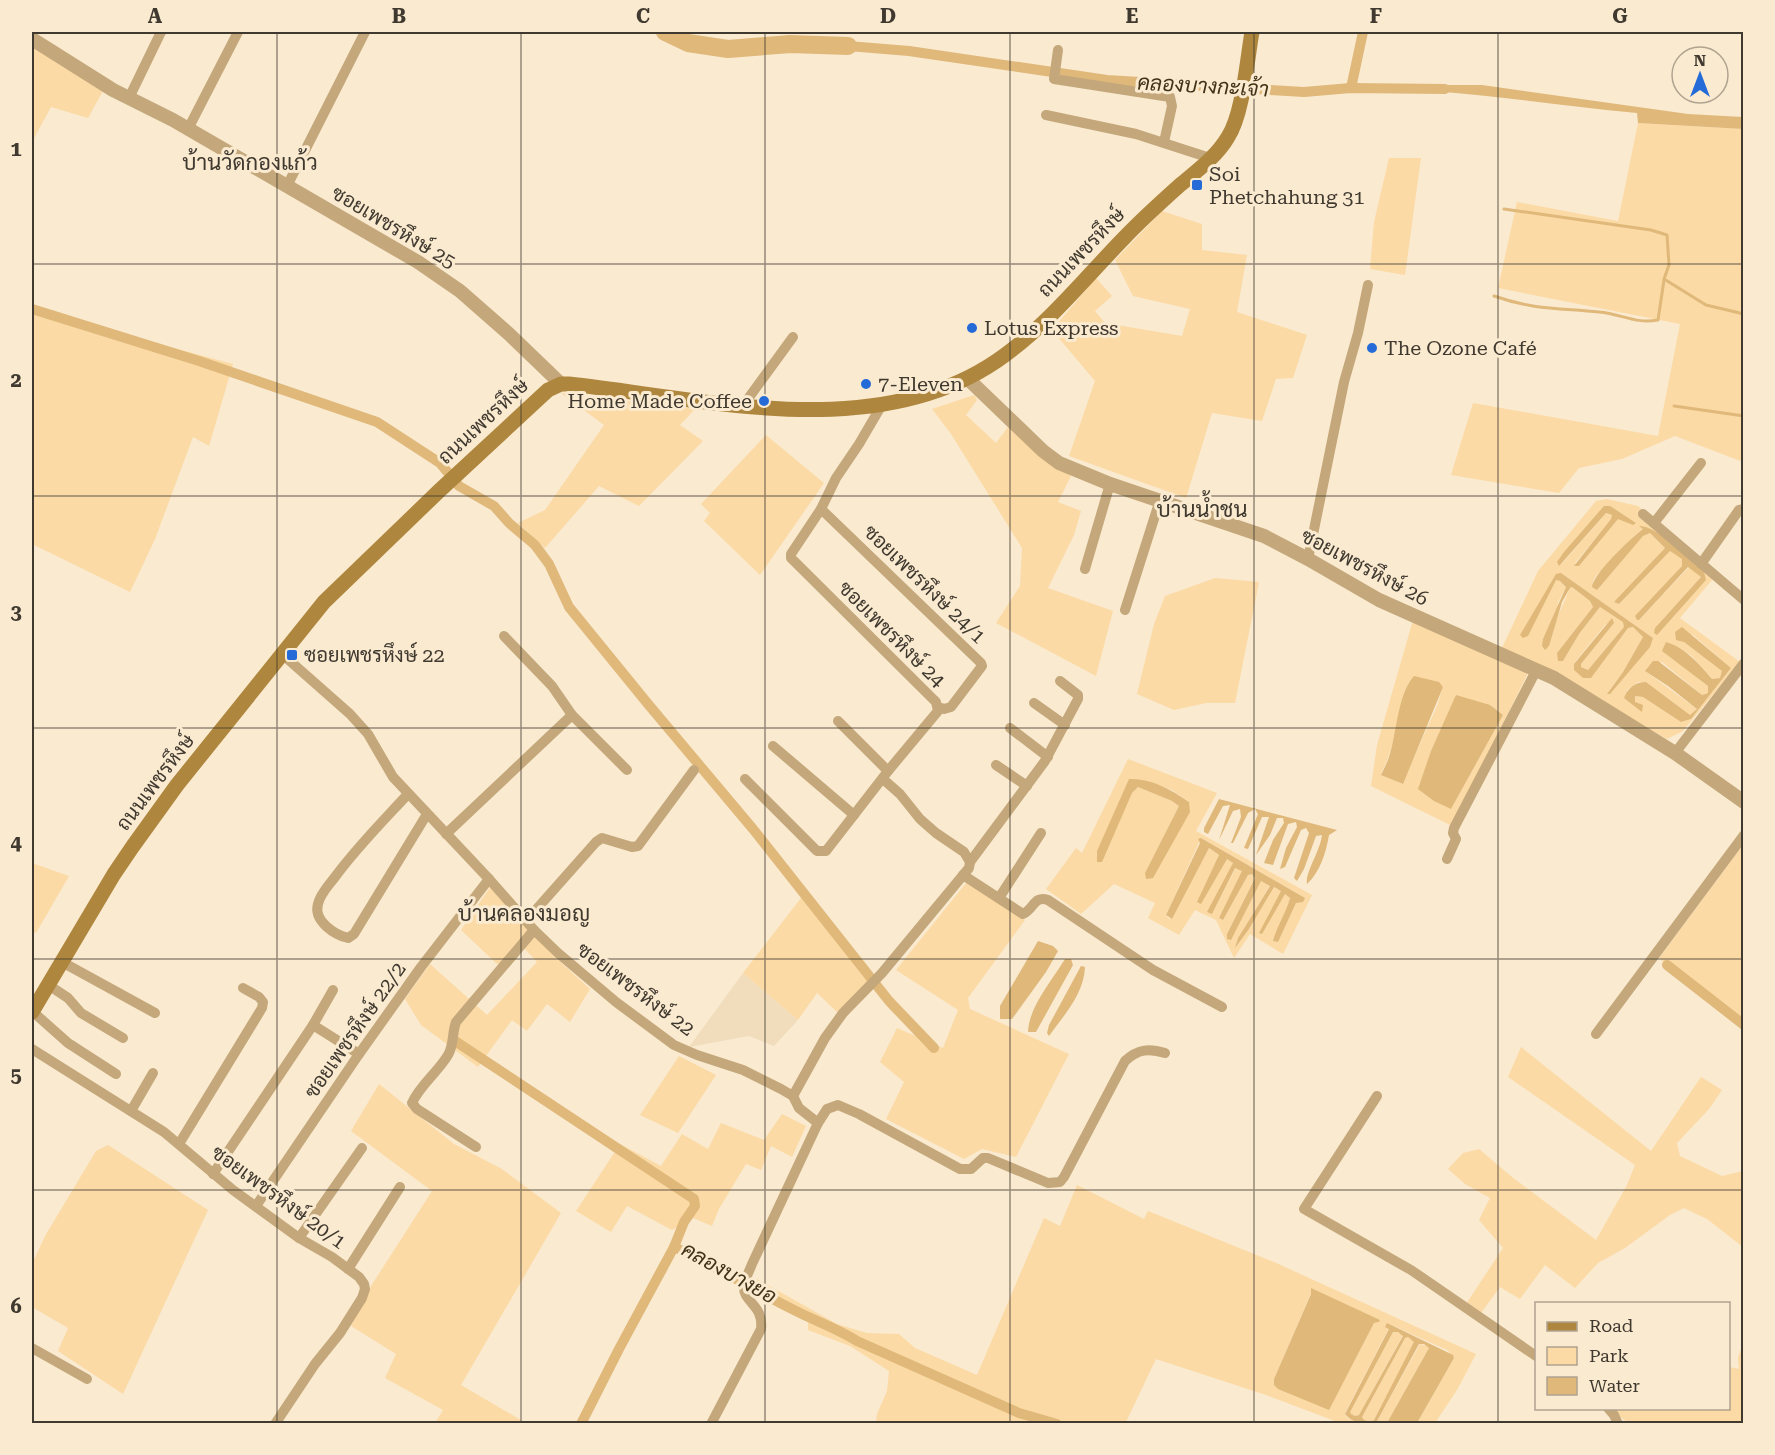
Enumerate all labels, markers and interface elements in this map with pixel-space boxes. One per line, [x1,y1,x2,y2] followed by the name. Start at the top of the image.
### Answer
[148,4,163,28] text: A
[392,4,406,28] text: B
[636,4,650,28] text: C
[880,4,896,28] text: D
[1126,4,1139,28] text: E
[1370,4,1382,28] text: F
[1612,4,1628,28] text: G
[1670,45,1730,105] north arrow
[1694,51,1706,70] text: N
[1137,70,1269,101] water label: คลองบางกะเจ้า
[10,137,22,161] text: 1
[182,148,318,175] district label: บ้านวัดกองแก้ว
[1209,162,1365,209] place label: Soi Phetchahung 31
[1190,178,1204,192] marker: Soi Phetchahung 31
[328,179,462,274] street label: ซอยเพชรหึงษ์ 25
[1031,201,1130,302] street label: ถนนเพชรหึงษ์
[984,316,1119,340] place label: Lotus Express
[965,321,979,335] marker: Lotus Express
[1384,336,1537,360] place label: The Ozone Café
[1365,341,1379,355] marker: The Ozone Café
[10,368,22,392] text: 2
[431,371,534,469] street label: ถนนเพชรหึงษ์
[878,372,963,396] place label: 7-Eleven
[859,377,873,391] marker: 7-Eleven
[568,389,752,413] place label: Home Made Coffee
[757,394,771,408] marker: Home Made Coffee
[1157,490,1247,522] district label: บ้านน้ำชน
[859,520,991,648] street label: ซอยเพชรหึงษ์ 24/1
[1297,522,1434,611] street label: ซอยเพชรหึงษ์ 26
[834,576,950,692] street label: ซอยเพชรหึงษ์ 24
[10,600,22,624] text: 3
[304,641,445,667] place label: ซอยเพชรหึงษ์ 22
[285,648,299,662] marker: ซอยเพชรหึงษ์ 22
[109,727,199,835] street label: ถนนเพชรหึงษ์
[10,831,22,855] text: 4
[458,899,590,927] district label: บ้านคลองมอญ
[573,935,701,1041] street label: ซอยเพชรหึงษ์ 22
[298,956,411,1103] street label: ซอยเพชรหึงษ์ 22/2
[10,1063,22,1087] text: 5
[207,1139,352,1254] street label: ซอยเพชรหึงษ์ 20/1
[678,1237,780,1309] water label: คลองบางยอ
[10,1294,22,1318] text: 6
[1535,1302,1730,1410] legend
[1589,1315,1634,1336] text: Road
[1589,1345,1629,1366] text: Park
[1589,1375,1640,1396] text: Water

